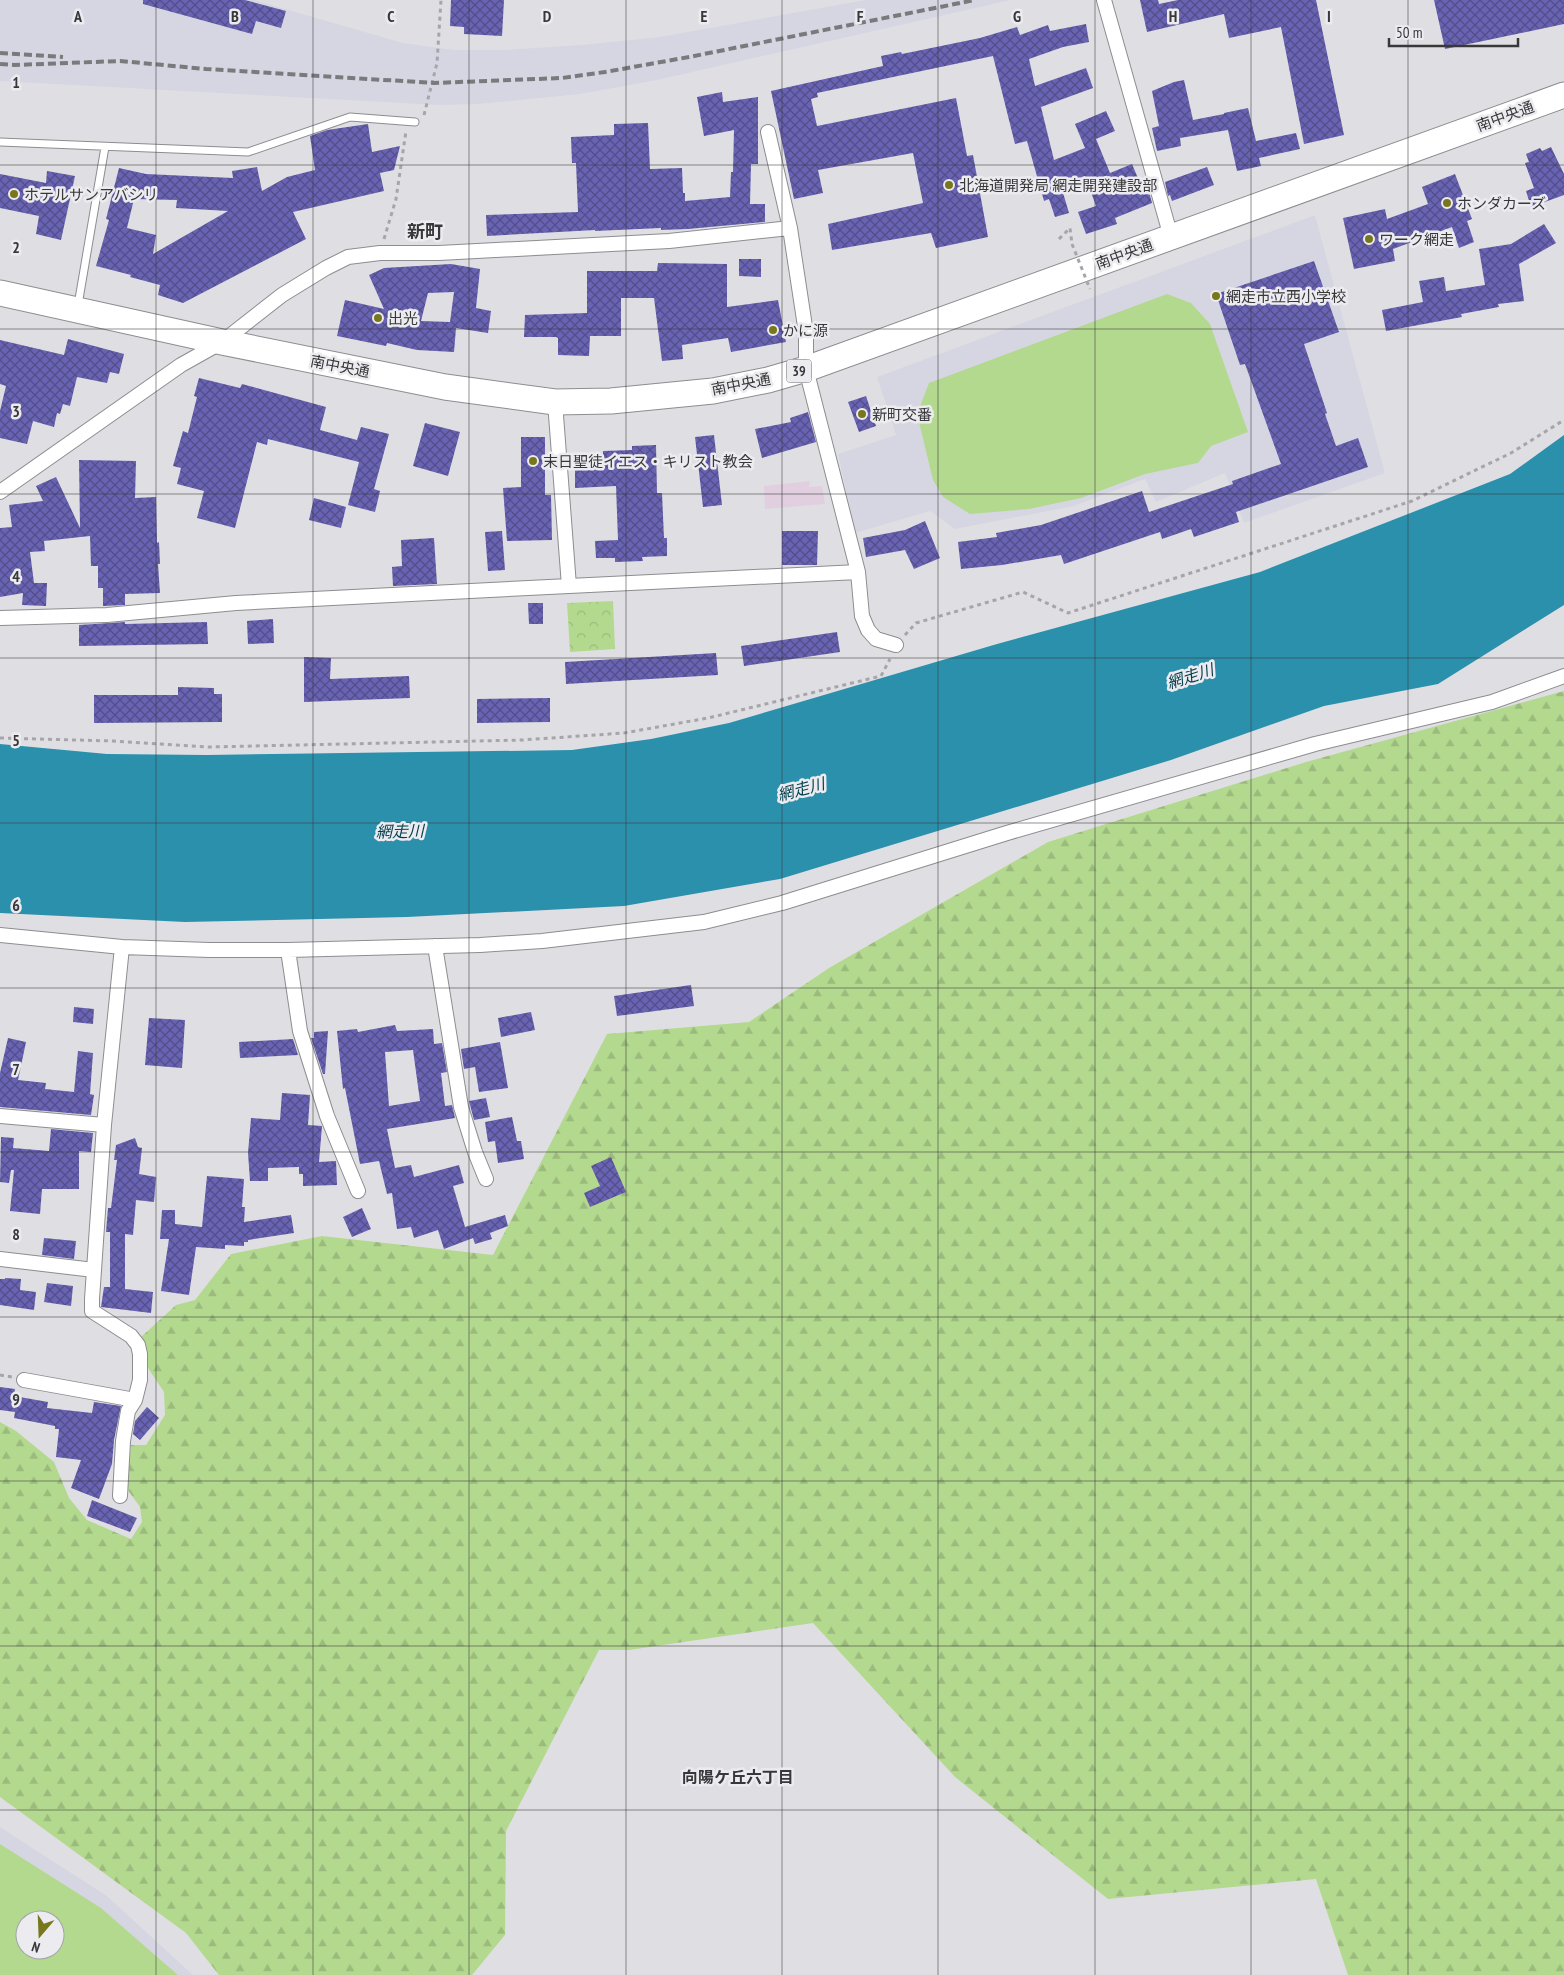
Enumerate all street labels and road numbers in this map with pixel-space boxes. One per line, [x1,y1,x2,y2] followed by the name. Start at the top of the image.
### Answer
[1474,97,1536,135] street label: 南中央通
[1093,235,1155,273] street label: 南中央通
[309,351,371,381] street label: 南中央通
[786,360,812,382] road number: 39
[710,369,772,399] street label: 南中央通

